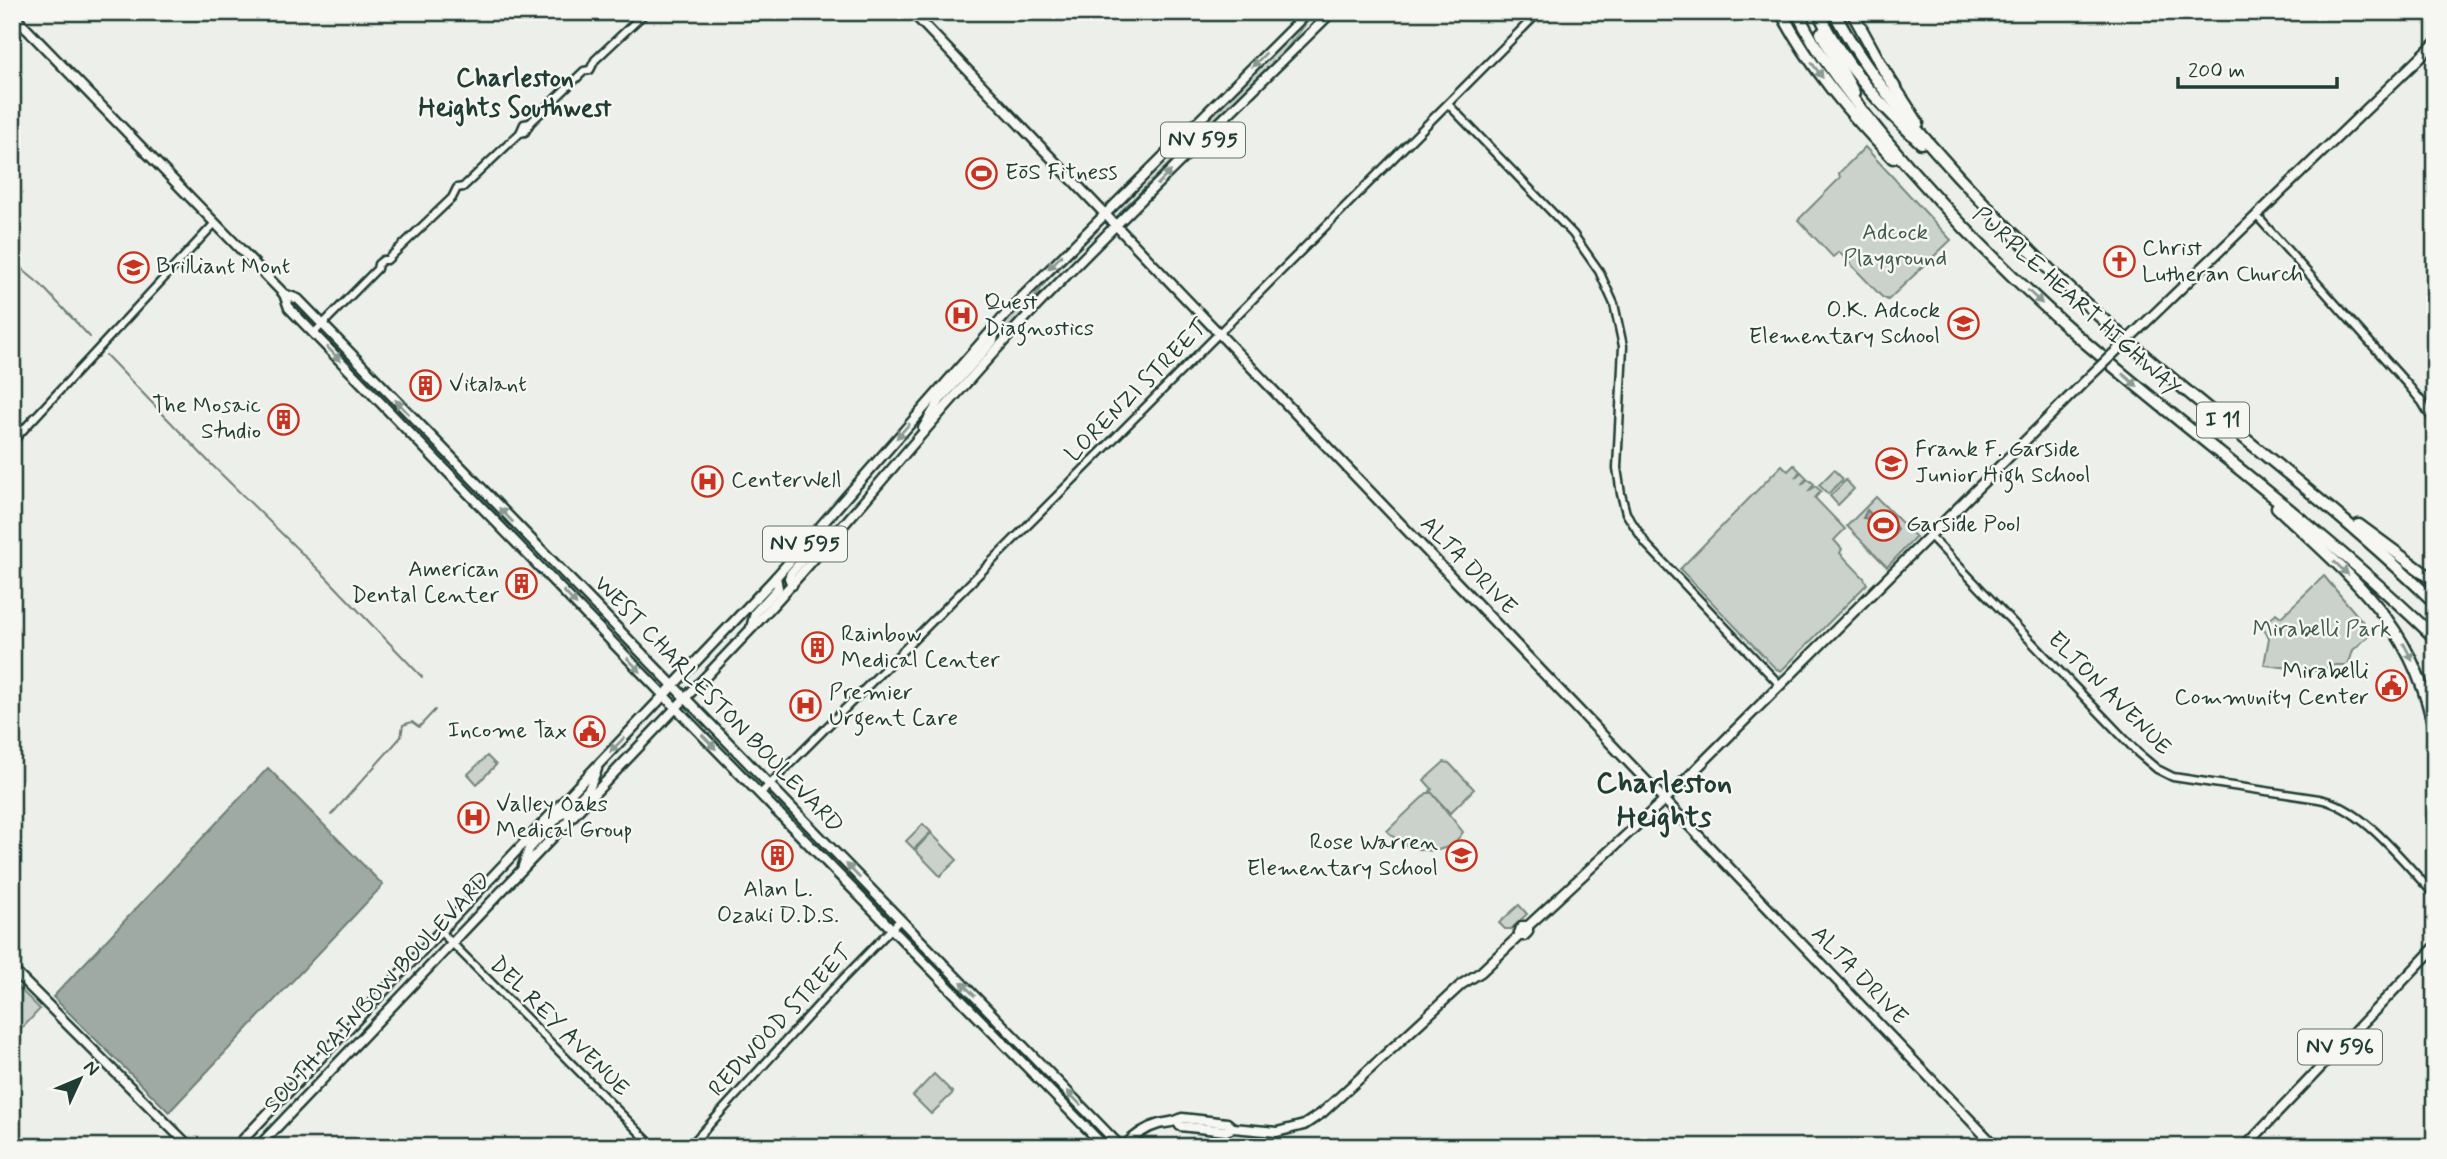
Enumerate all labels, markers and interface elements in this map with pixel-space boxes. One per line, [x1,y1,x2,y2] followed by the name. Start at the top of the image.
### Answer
[2178,46,2337,90] scale bar
[1251,52,1268,68] one-way arrow
[2188,57,2245,85] text: 200 m
[1810,61,1824,79] one-way arrow
[418,62,613,127] district label: Charleston Heights Southwest
[1161,122,1245,158] road number: NV 595
[965,156,999,190] sports icon: EōS Fitness
[1005,158,1118,188] place label: EōS Fitness
[1156,170,1173,187] one-way arrow
[1966,200,2187,404] street label: PURPLE HEART HIGHWAY
[1843,218,1947,274] park label: Adcock Playground
[2142,234,2303,290] place label: Christ Lutheran Church
[2102,245,2136,279] church icon: Christ Lutheran Church
[116,250,150,284] school or university icon: Brilliant Mont
[156,252,290,282] place label: Brilliant Mont
[1048,253,1064,270] one-way arrow
[984,288,1094,346] place label: Quest Diagnostics
[2026,289,2043,305] one-way arrow
[1749,296,1940,352] place label: O.K. Adcock Elementary School
[944,299,978,333] hospital icon: Quest Diagnostics
[1946,307,1980,341] school or university icon: O.K. Adcock Elementary School
[1059,312,1216,469] street label: LORENZI STREET
[325,345,341,362] one-way arrow
[409,368,443,402] building icon: Vitalant
[449,370,527,400] place label: Vitalant
[2121,372,2138,387] one-way arrow
[152,391,261,447] place label: The Mosaic Studio
[394,399,410,416] one-way arrow
[267,402,301,436] building icon: The Mosaic Studio
[2197,402,2249,438] road number: I 11
[896,422,911,439] one-way arrow
[1915,435,2091,493] place label: Frank F. Garside Junior High School
[1875,446,1909,480] school or university icon: Frank F. Garside Junior High School
[691,464,725,498] hospital icon: CenterWell
[731,466,842,496] place label: CenterWell
[497,506,514,523] one-way arrow
[1866,508,1900,542] sports icon: Garside Pool
[1413,510,1523,622] street label: ALTA DRIVE
[1906,510,2020,540] place label: Garside Pool
[763,526,847,562] road number: NV 595
[351,555,499,611] place label: American Dental Center
[2332,559,2349,575] one-way arrow
[505,566,539,600] building icon: American Dental Center
[587,570,849,840] street label: WEST CHARLESTON BOULEVARD
[561,589,577,606] one-way arrow
[2253,615,2391,645] park label: Mirabelli Park
[841,620,1000,676] place label: Rainbow Medical Center
[2041,626,2177,762] street label: ELTON AVENUE
[801,631,835,665] building icon: Rainbow Medical Center
[2402,643,2414,663] one-way arrow
[625,656,641,673] one-way arrow
[2174,657,2369,713] place label: Mirabelli Community Center
[2375,668,2409,702] public building icon: Mirabelli Community Center
[829,678,958,736] place label: Premier Urgent Care
[789,689,823,723] hospital icon: Premier Urgent Care
[573,714,607,748] public building icon: Income Tax
[448,716,567,746] place label: Income Tax
[701,734,718,751] one-way arrow
[609,736,625,753] one-way arrow
[1596,764,1732,838] district label: Charleston Heights
[496,790,632,846] place label: Valley Oaks Medical Group
[456,801,490,835] hospital icon: Valley Oaks Medical Group
[1247,828,1438,884] place label: Rose Warren Elementary School
[761,839,795,873] building icon: Alan L. Ozaki D.D.S.
[1444,839,1478,873] school or university icon: Rose Warren Elementary School
[845,863,861,880] one-way arrow
[258,866,498,1120] street label: SOUTH RAINBOW BOULEVARD
[717,875,839,931] place label: Alan L. Ozaki D.D.S.
[1804,920,1914,1032] street label: ALTA DRIVE
[703,937,860,1104] street label: REDWOOD STREET
[482,950,636,1104] street label: DEL REY AVENUE
[960,982,977,998] one-way arrow
[2298,1030,2382,1064] road number: NV 596
[46,1044,116,1114] north arrow
[78,1055,105,1081] text: N
[1066,1090,1082,1107] one-way arrow

